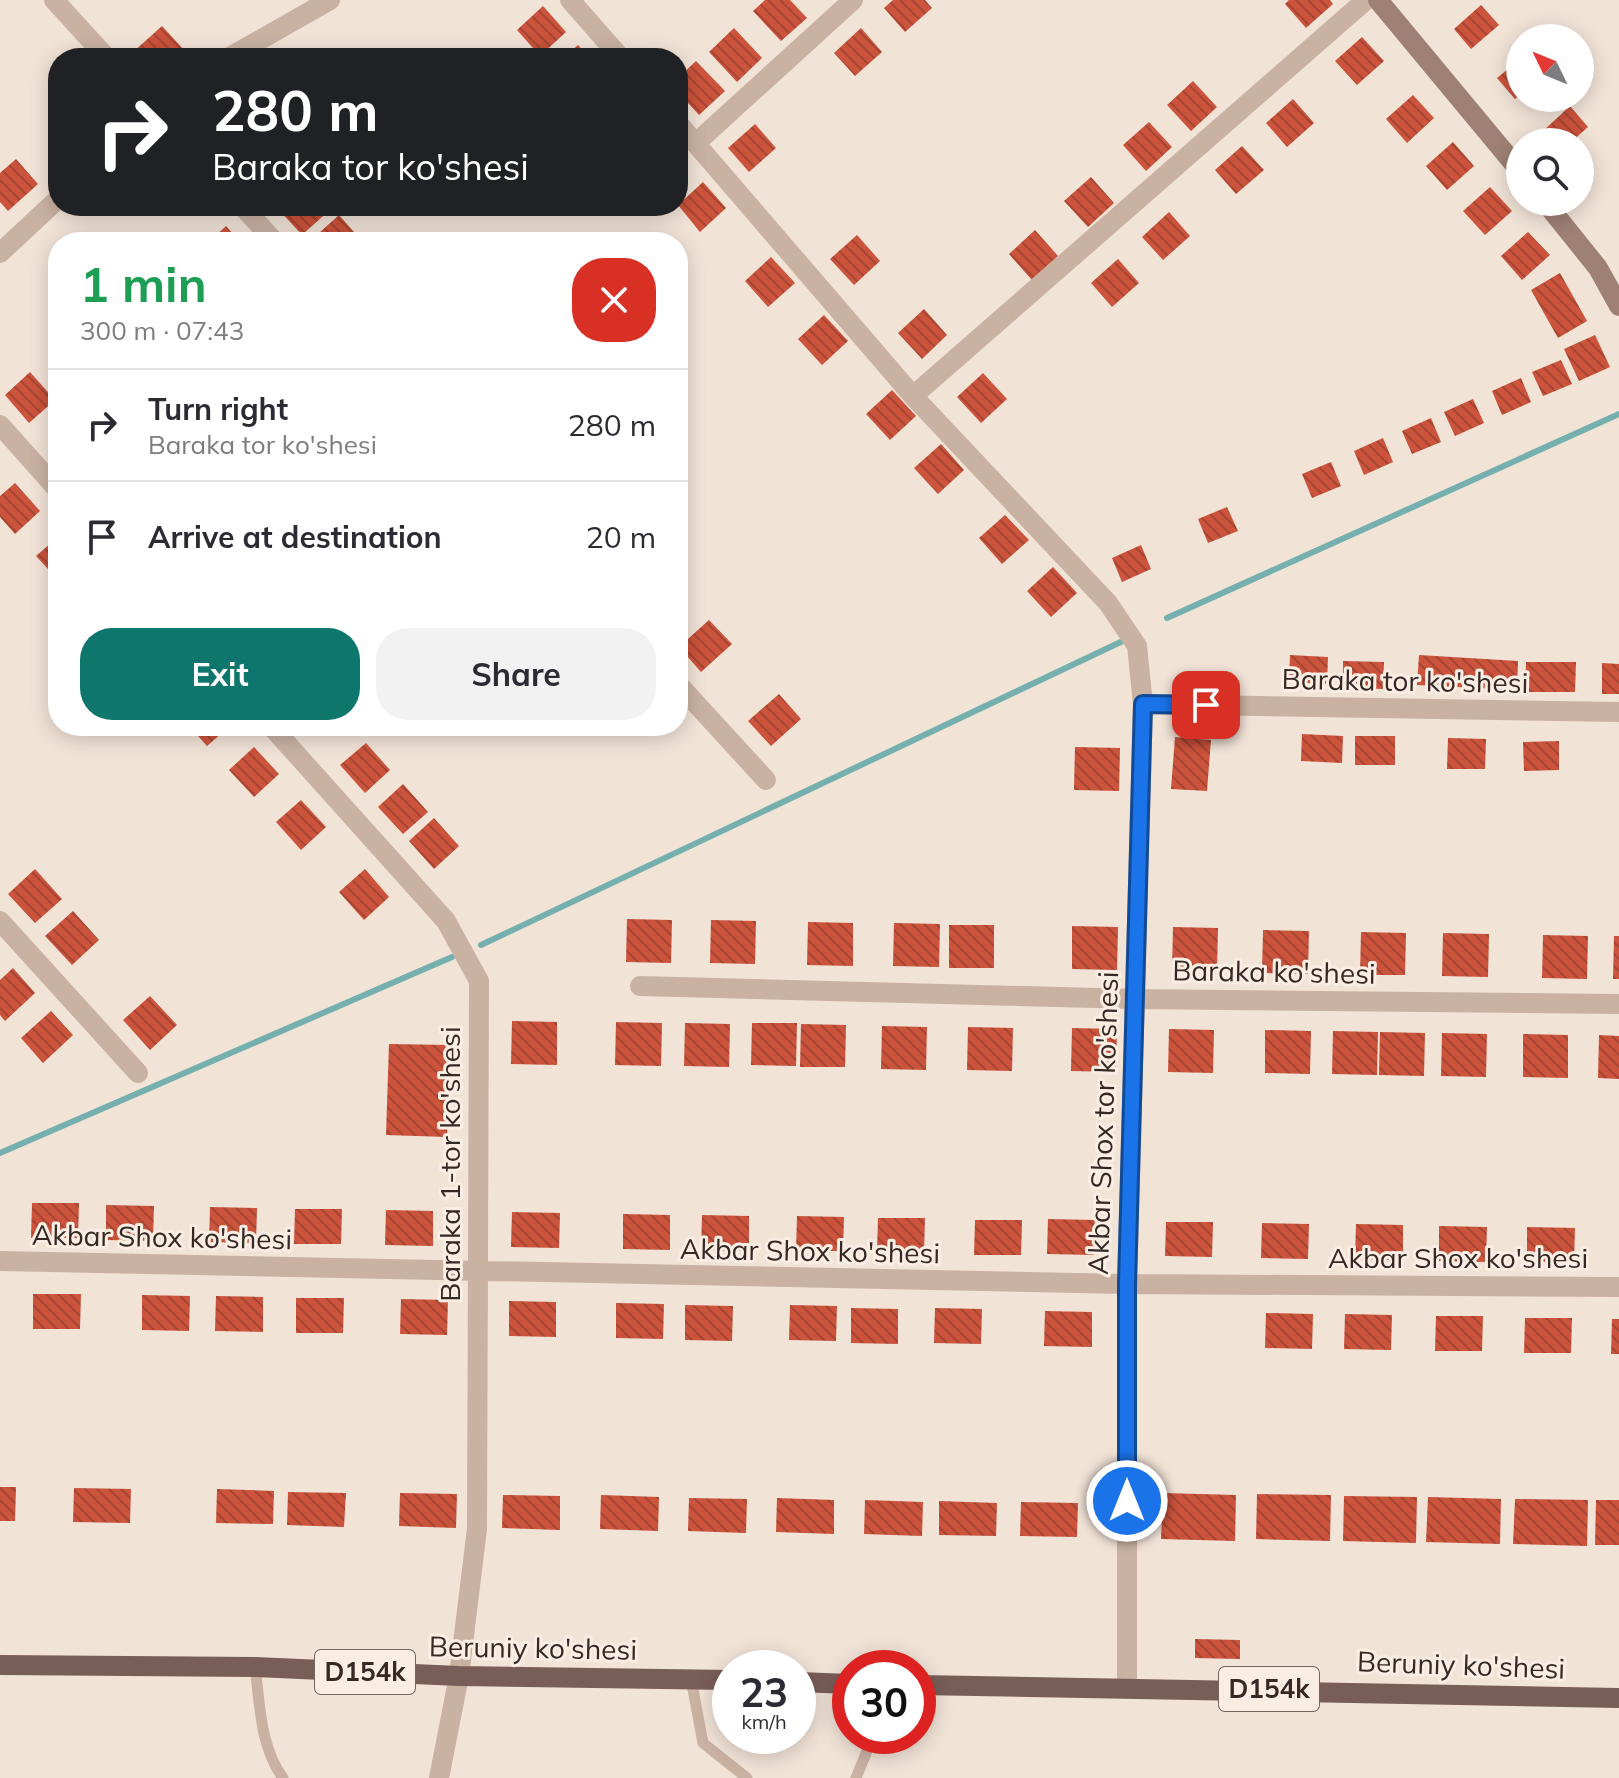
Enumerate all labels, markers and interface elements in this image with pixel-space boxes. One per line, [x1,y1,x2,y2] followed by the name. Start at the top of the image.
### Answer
[1506,24,1594,112] north arrow
[1506,24,1594,216] map controls
[212,75,379,145] text: 280 m
[80,80,184,184] icon: right
[1506,128,1594,216] button: search
[212,144,529,189] text: Baraka tor ko'shesi
[80,254,207,314] text: 1 min
[572,258,656,342] button: close
[80,314,244,347] text: 300 m · 07:43
[148,390,288,428] text: Turn right
[80,403,124,447] icon: right
[568,406,656,444] text: 280 m
[148,428,377,461] text: Baraka tor ko'shesi
[80,515,124,559] icon: arrive
[148,518,442,556] text: Arrive at destination
[586,518,656,556] text: 20 m
[80,628,360,720] button: Exit
[376,628,656,720] button: Share
[1281,661,1529,700] street label: Baraka tor ko'shesi
[1172,671,1240,739] pin
[1184,683,1228,727] icon: arrive
[1172,952,1376,991] street label: Baraka ko'shesi
[1080,971,1125,1275] street label: Akbar Shox tor ko'shesi
[432,1026,467,1302] street label: Baraka 1-tor ko'shesi
[32,1217,292,1256] street label: Akbar Shox ko'shesi
[680,1231,940,1270] street label: Akbar Shox ko'shesi
[1328,1240,1588,1275] street label: Akbar Shox ko'shesi
[1085,1459,1169,1543] position arrow
[429,1628,637,1667] street label: Beruniy ko'shesi
[1356,1643,1566,1686] street label: Beruniy ko'shesi
[315,1650,415,1694] road number: D154k
[832,1650,936,1754] speed limit sign: 30
[740,1667,788,1717] text: 23
[1219,1667,1319,1711] road number: D154k
[741,1709,787,1734] text: km/h

